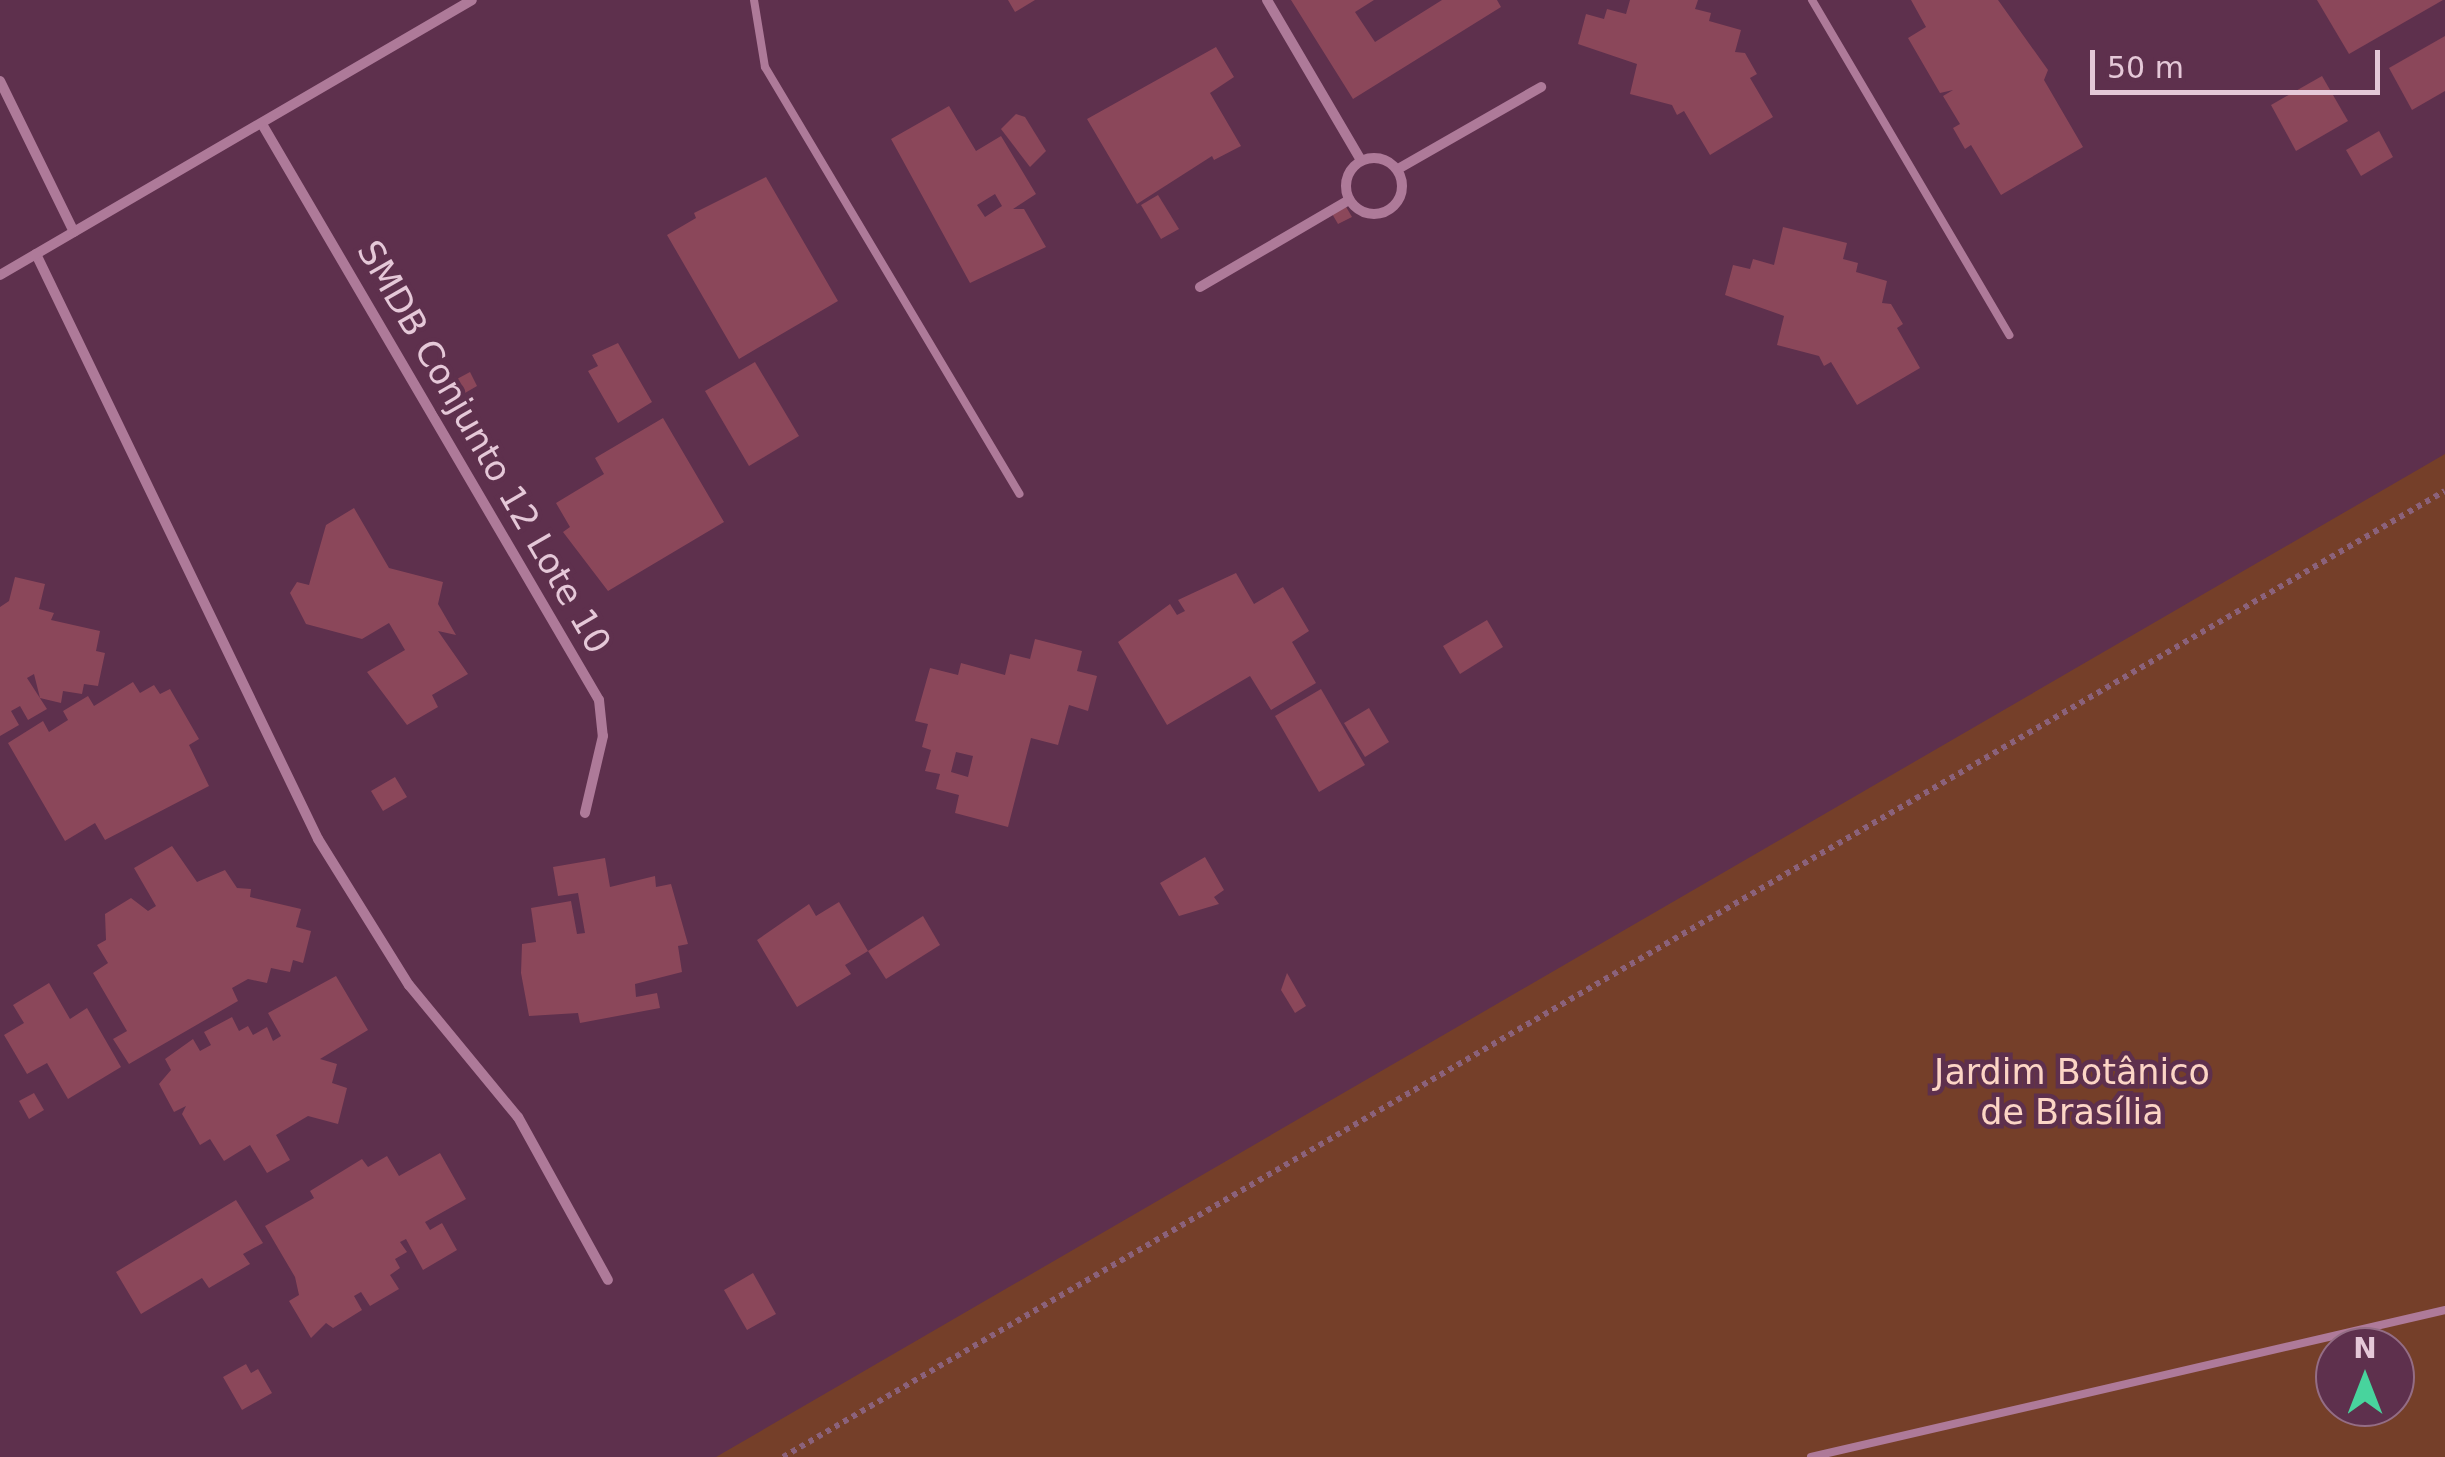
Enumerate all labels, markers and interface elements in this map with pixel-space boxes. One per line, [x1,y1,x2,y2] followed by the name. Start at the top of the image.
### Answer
[2095,30,2385,92] scale bar
[2107,50,2184,85] text: 50 m
[348,233,620,661] street label: SMDB Conjunto 12 Lote 10
[1934,1051,2210,1133] park label: Jardim Botânico de Brasília
[2315,1327,2415,1427] north arrow
[2353,1332,2377,1365] text: N

